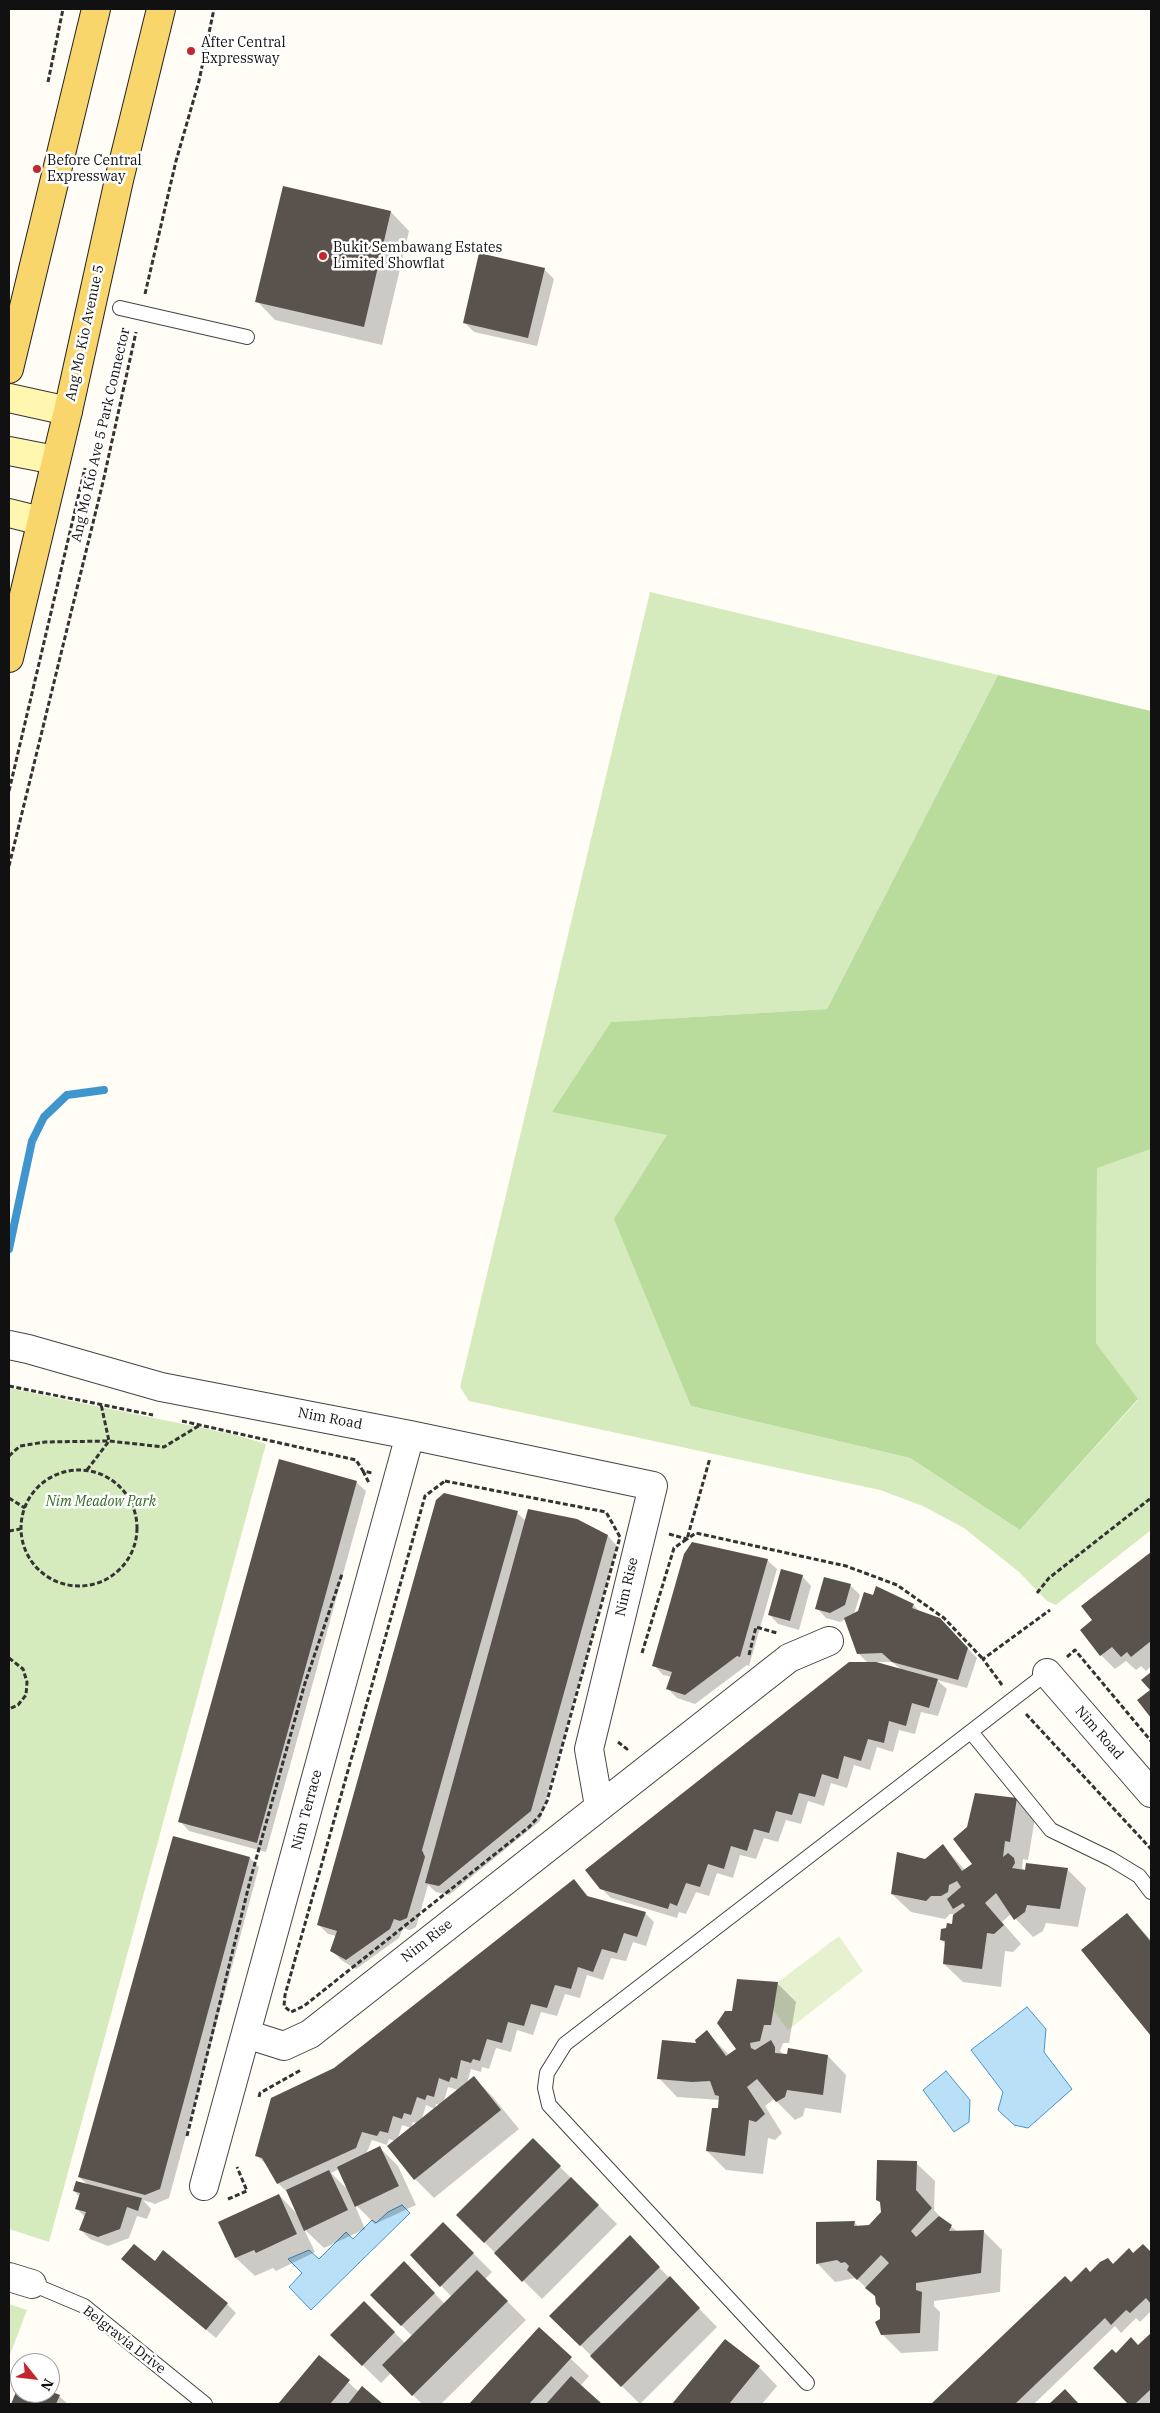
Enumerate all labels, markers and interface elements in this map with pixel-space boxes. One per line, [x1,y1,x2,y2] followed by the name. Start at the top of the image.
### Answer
[201,35,286,68] place label: After Central Expressway
[185,45,197,57] marker: After Central Expressway
[47,153,142,186] place label: Before Central Expressway
[31,163,43,175] marker: Before Central Expressway
[333,240,502,272] place label: Bukit Sembawang Estates Limited Showflat
[317,250,329,262] marker: Bukit Sembawang Estates Limited Showflat
[62,263,108,403] street label: Ang Mo Kio Avenue 5
[68,326,134,544] street label: Ang Mo Kio Ave 5 Park Connector
[296,1405,364,1433] street label: Nim Road
[46,1494,156,1510] park label: Nim Meadow Park
[612,1556,642,1618] street label: Nim Rise
[1071,1703,1127,1763] street label: Nim Road
[288,1768,326,1852] street label: Nim Terrace
[398,1916,456,1966] street label: Nim Rise
[79,2302,169,2378] street label: Belgravia Drive
[10,2353,60,2403] north arrow
[37,2376,58,2394] text: N

